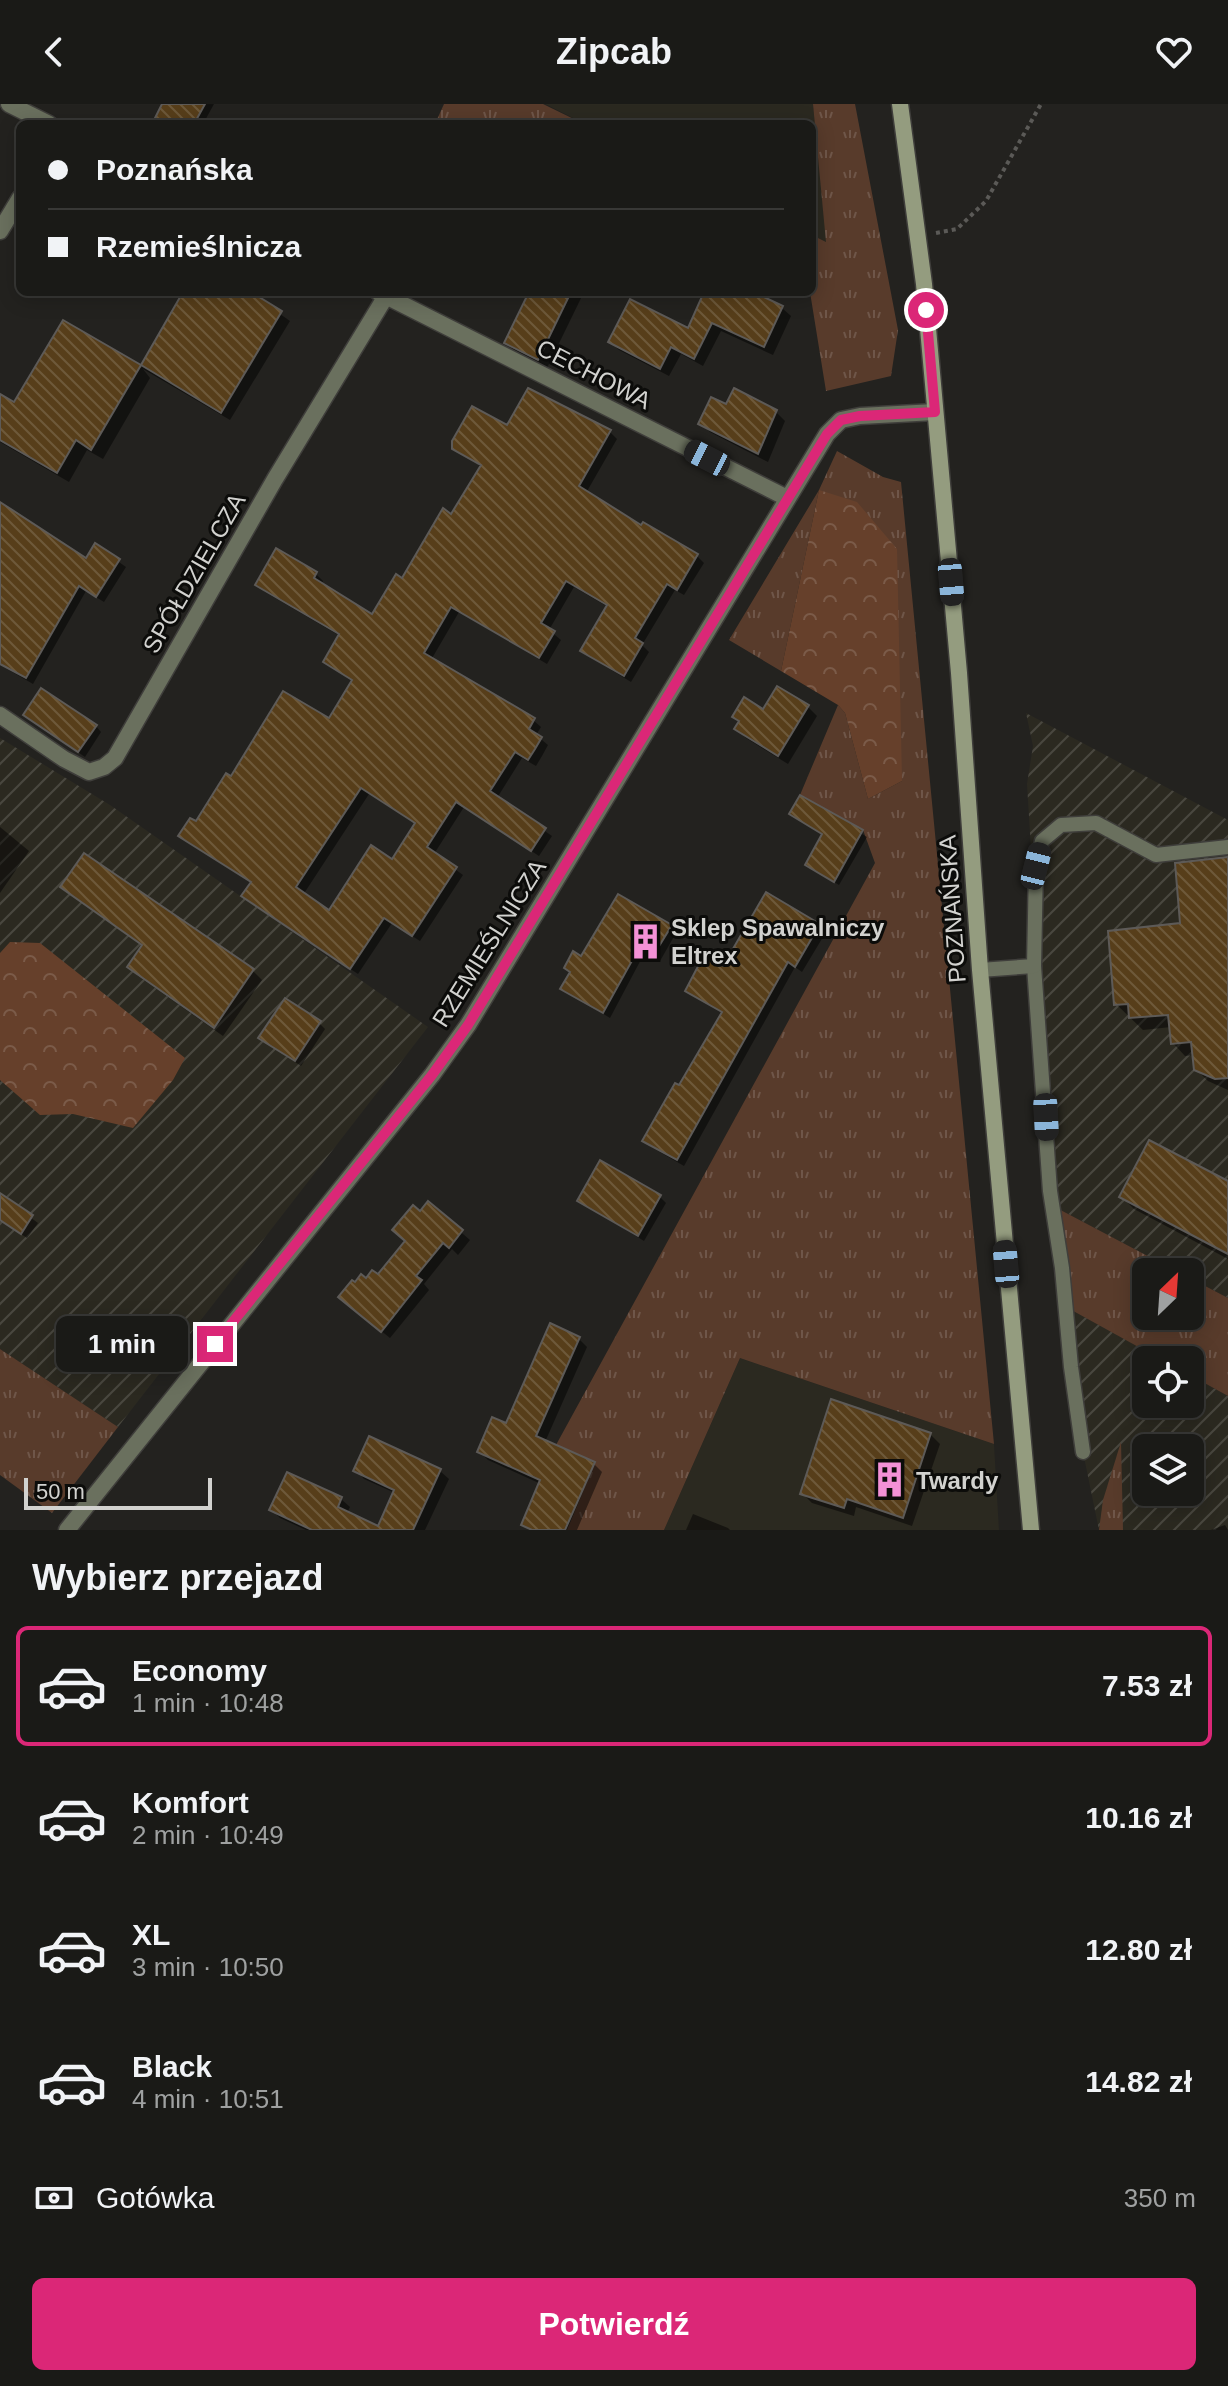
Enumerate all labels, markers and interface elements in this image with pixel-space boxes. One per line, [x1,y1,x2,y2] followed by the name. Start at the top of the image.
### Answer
[32,30,76,74] icon: back
[1152,30,1196,74] icon: heart
[556,31,672,72] text: Zipcab
[96,153,253,186] text: Poznańska
[96,230,301,263] text: Rzemieślnicza
[908,292,944,328] route start
[532,334,656,414] street label: CECHOWA
[680,436,734,480] car
[137,488,251,658] street label: SPÓŁDZIELCZA
[937,557,965,607] car
[933,834,971,984] street label: POZNAŃSKA
[1019,840,1053,892] car
[427,854,551,1032] street label: RZEMIEŚLNICZA
[671,914,885,969] place label: Sklep Spawalniczy Eltrex
[626,922,664,960] building icon: Sklep Spawalniczy Eltrex
[1033,1092,1059,1142] car
[992,1239,1020,1289] car
[1132,1258,1204,1330] north arrow
[1132,1258,1204,1506] map controls
[55,1316,187,1372] callout: 1 min
[197,1326,233,1362] route end
[88,1329,156,1359] text: 1 min
[1132,1346,1204,1418] button: locate
[1132,1434,1204,1506] button: layers
[871,1461,909,1499] building icon: Twardy
[916,1467,999,1494] place label: Twardy
[24,1474,212,1510] scale bar
[36,1479,85,1504] text: 50 m
[32,1557,323,1598] text: Wybierz przejazd
[36,1650,108,1722] icon: car
[132,1654,267,1687] text: Economy
[1102,1669,1192,1702] text: 7.53 zł
[132,1688,284,1718] text: 1 min · 10:48
[36,1782,108,1854] icon: car
[132,1786,249,1819] text: Komfort
[1085,1801,1192,1834] text: 10.16 zł
[132,1820,284,1850] text: 2 min · 10:49
[36,1914,108,1986] icon: car
[132,1918,170,1951] text: XL
[1085,1933,1192,1966] text: 12.80 zł
[132,1952,284,1982] text: 3 min · 10:50
[36,2046,108,2118] icon: car
[132,2050,212,2083] text: Black
[1085,2065,1192,2098] text: 14.82 zł
[132,2084,284,2114] text: 4 min · 10:51
[32,2176,76,2220] icon: cash
[96,2181,214,2214] text: Gotówka
[1124,2183,1196,2213] text: 350 m
[32,2278,1196,2370] button: Potwierdź

